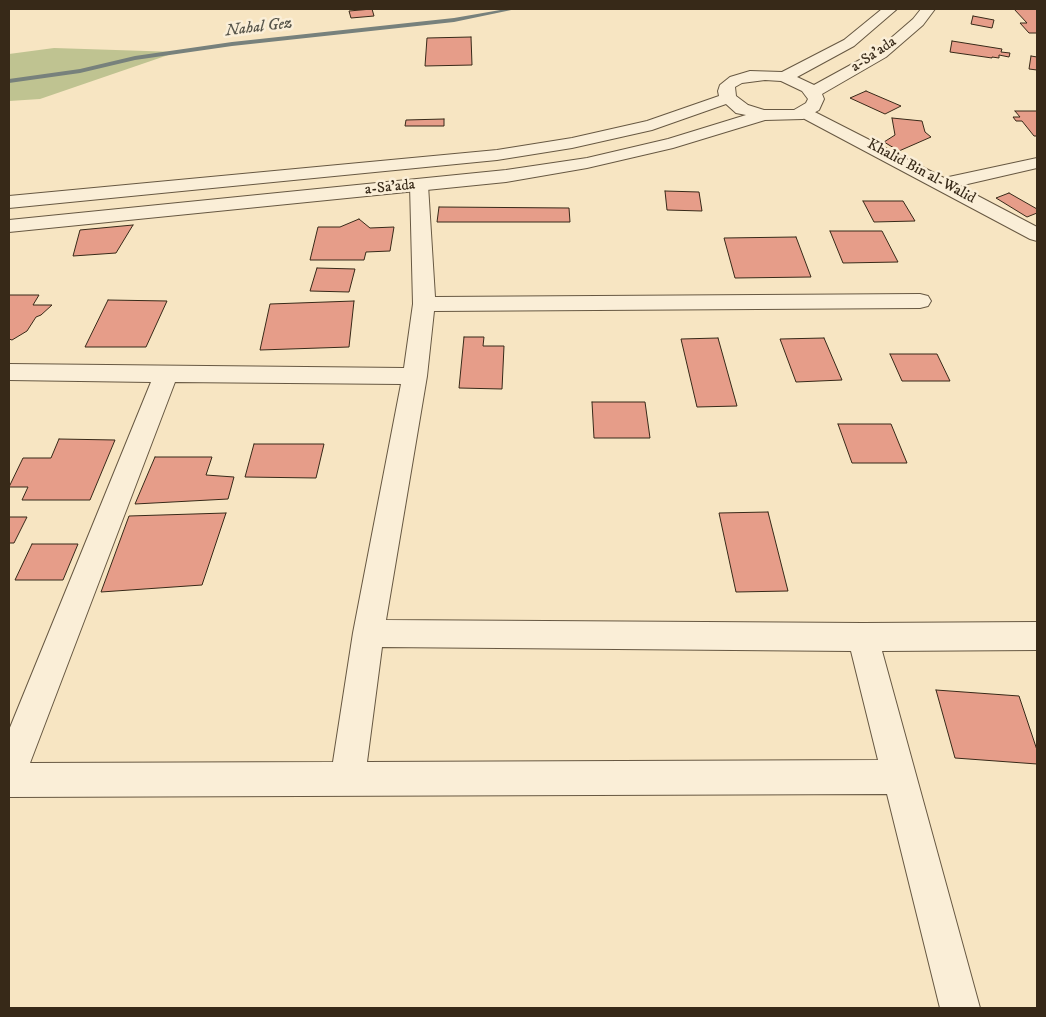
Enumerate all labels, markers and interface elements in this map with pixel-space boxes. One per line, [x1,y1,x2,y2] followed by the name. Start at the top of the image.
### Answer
[224,14,294,42] water label: Nahal Gez
[848,33,900,77] street label: a-Sa'ada
[864,136,978,208] street label: Khalid Bin al-Walid
[364,176,416,200] street label: a-Sa'ada

